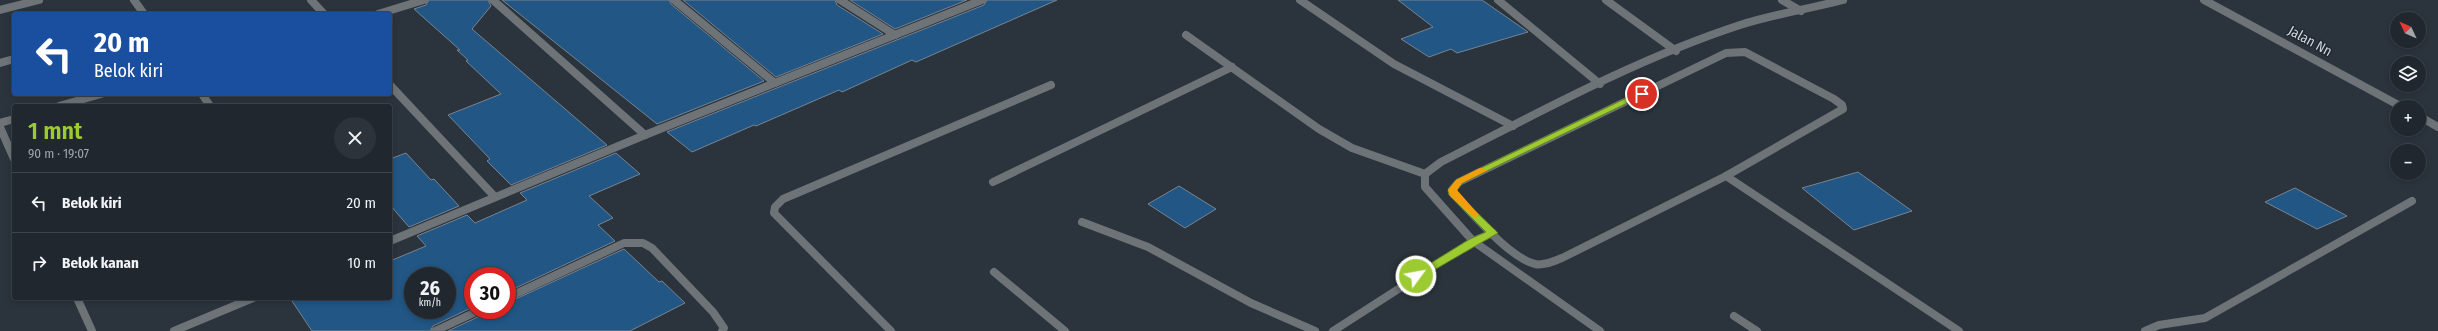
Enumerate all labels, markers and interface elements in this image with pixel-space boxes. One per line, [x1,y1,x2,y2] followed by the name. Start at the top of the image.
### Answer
[2390,12,2426,48] north arrow
[2390,12,2426,180] map controls
[2285,22,2335,60] street label: Jalan Nn
[94,26,149,59] text: 20 m
[28,28,80,80] icon: left
[2390,56,2426,92] button: layers
[94,60,163,82] text: Belok kiri
[1625,77,1659,111] pin
[1631,83,1653,105] icon: arrive
[2390,100,2426,136] button: +
[28,117,82,145] text: 1 mnt
[334,117,376,159] button: close
[2390,144,2426,180] button: −
[28,146,89,161] text: 90 m · 19:07
[28,192,50,214] icon: left
[62,194,122,212] text: Belok kiri
[347,194,376,212] text: 20 m
[28,252,50,274] icon: right
[62,254,139,272] text: Belok kanan
[347,254,376,272] text: 10 m
[1395,255,1437,297] position arrow
[464,267,516,319] speed limit sign: 30
[420,276,440,300] text: 26
[419,297,441,309] text: km/h

